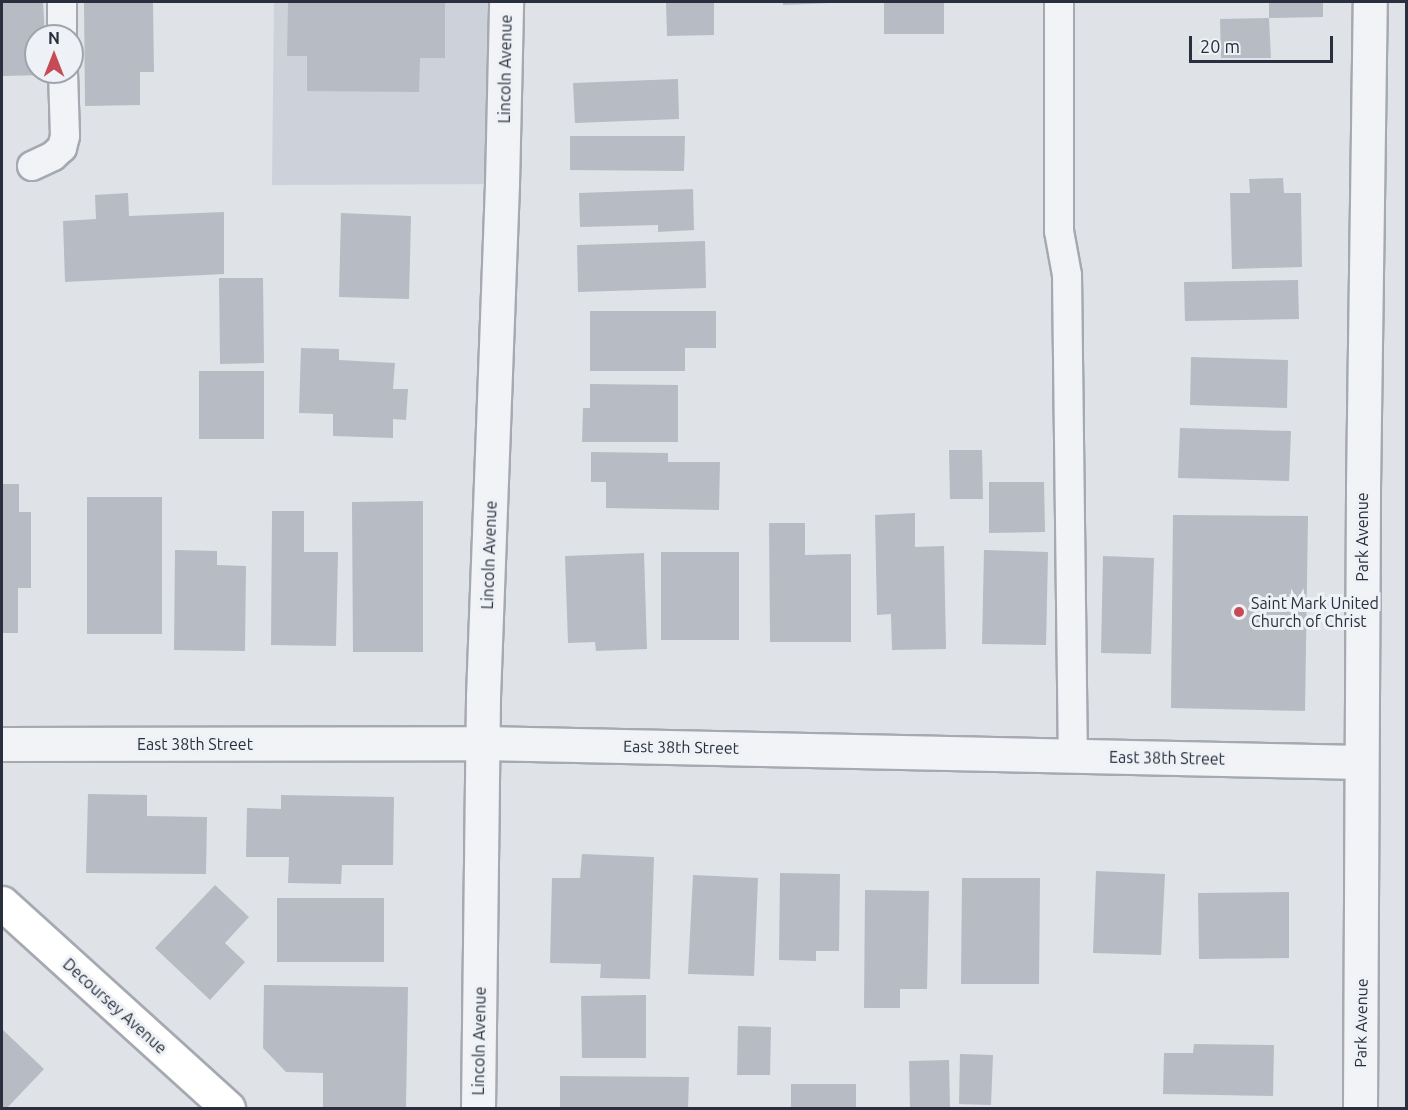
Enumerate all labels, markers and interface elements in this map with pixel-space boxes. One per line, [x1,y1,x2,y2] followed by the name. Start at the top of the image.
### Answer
[494,14,516,124] street label: Lincoln Avenue
[24,24,84,84] north arrow
[1192,24,1336,62] scale bar
[48,29,60,47] text: N
[1200,36,1240,56] text: 20 m
[1352,492,1372,582] street label: Park Avenue
[478,500,500,610] street label: Lincoln Avenue
[1251,593,1379,631] place label: Saint Mark United Church of Christ
[1232,605,1246,619] marker: Saint Mark United Church of Christ
[137,734,253,754] street label: East 38th Street
[623,736,739,758] street label: East 38th Street
[1109,747,1225,769] street label: East 38th Street
[59,954,171,1058] street label: Decoursey Avenue
[1351,978,1371,1068] street label: Park Avenue
[468,986,490,1096] street label: Lincoln Avenue

